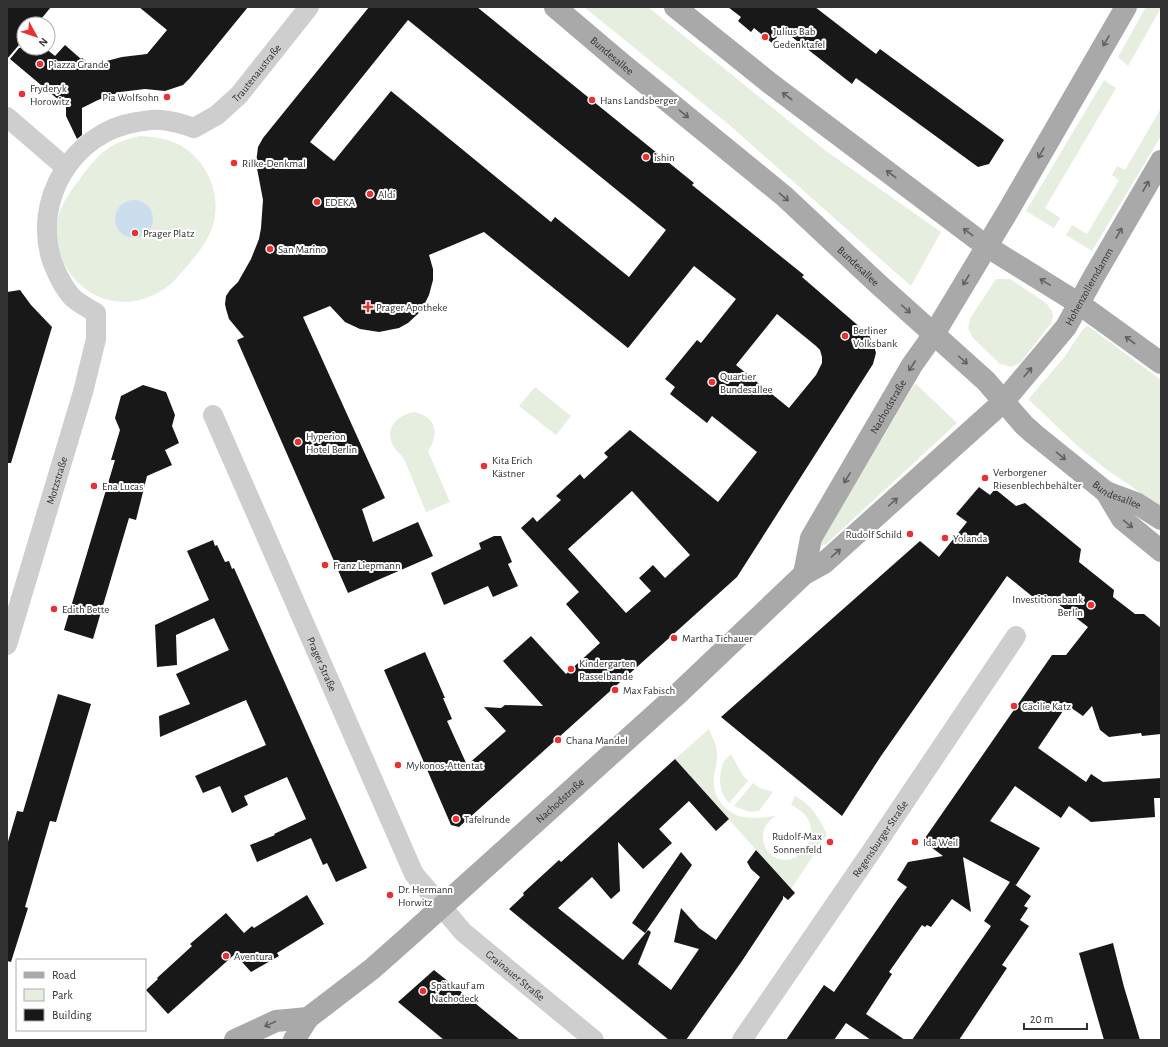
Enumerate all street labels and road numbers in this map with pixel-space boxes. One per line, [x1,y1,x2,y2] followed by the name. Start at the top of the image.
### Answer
[589,34,636,77] street label: Bundesallee
[230,42,283,104] street label: Trautenaustraße
[836,244,882,288] street label: Bundesallee
[1063,246,1115,327] street label: Hohenzollerndamm
[868,377,908,435] street label: Nachodstraße
[44,455,69,505] street label: Motzstraße
[1091,478,1144,511] street label: Bundesallee
[305,635,339,693] street label: Prager Straße
[533,776,586,825] street label: Nachodstraße
[850,798,910,879] street label: Regensburger Straße
[484,948,547,1003] street label: Grainauer Straße

